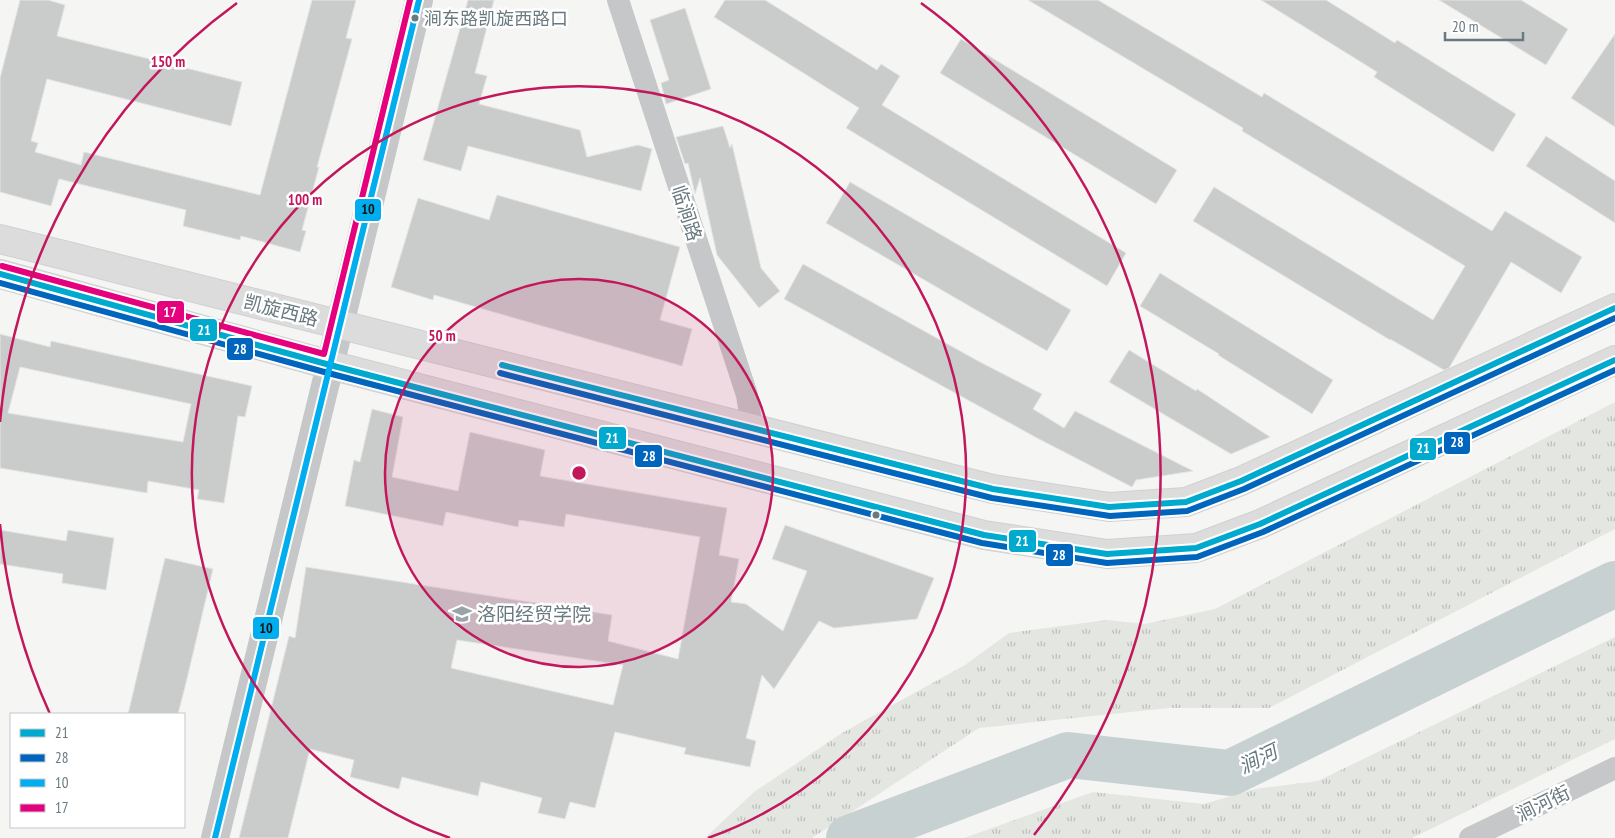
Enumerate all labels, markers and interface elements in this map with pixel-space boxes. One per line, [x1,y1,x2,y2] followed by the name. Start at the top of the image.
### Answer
[424,7,568,30] place label: 涧东路凯旋西路口
[1445,10,1522,42] scale bar
[410,13,420,23] marker: 涧东路凯旋西路口
[1452,17,1478,36] text: 20 m
[151,52,185,71] text: 150 m
[667,182,707,244] street label: 临涧路
[288,190,322,209] text: 100 m
[354,198,382,222] line badge: 10
[361,200,375,218] text: 10
[241,289,321,331] street label: 凯旋西路
[156,300,185,324] line badge: 17
[163,303,177,321] text: 17
[189,318,218,342] line badge: 21
[197,321,211,339] text: 21
[428,326,456,345] text: 50 m
[226,337,254,361] line badge: 28
[233,340,247,358] text: 28
[598,426,627,450] line badge: 21
[605,429,619,447] text: 21
[1443,431,1471,455] line badge: 28
[1450,433,1464,451] text: 28
[1409,437,1437,461] line badge: 21
[1416,439,1430,457] text: 21
[634,444,663,468] line badge: 28
[642,447,656,465] text: 28
[570,464,588,482] centre of rings
[871,510,881,520] unlabelled marker
[1008,529,1037,553] line badge: 21
[1015,532,1029,550] text: 21
[1045,543,1074,567] line badge: 28
[1052,546,1066,564] text: 28
[477,602,591,626] place label: 洛阳经贸学院
[451,603,473,625] school or university icon: 洛阳经贸学院
[252,616,280,640] line badge: 10
[259,619,273,637] text: 10
[10,713,185,828] legend
[55,723,69,742] text: 21
[1234,737,1285,779] water label: 涧河
[55,748,69,767] text: 28
[55,773,69,792] text: 10
[1512,780,1574,826] street label: 涧河街
[55,798,69,817] text: 17

